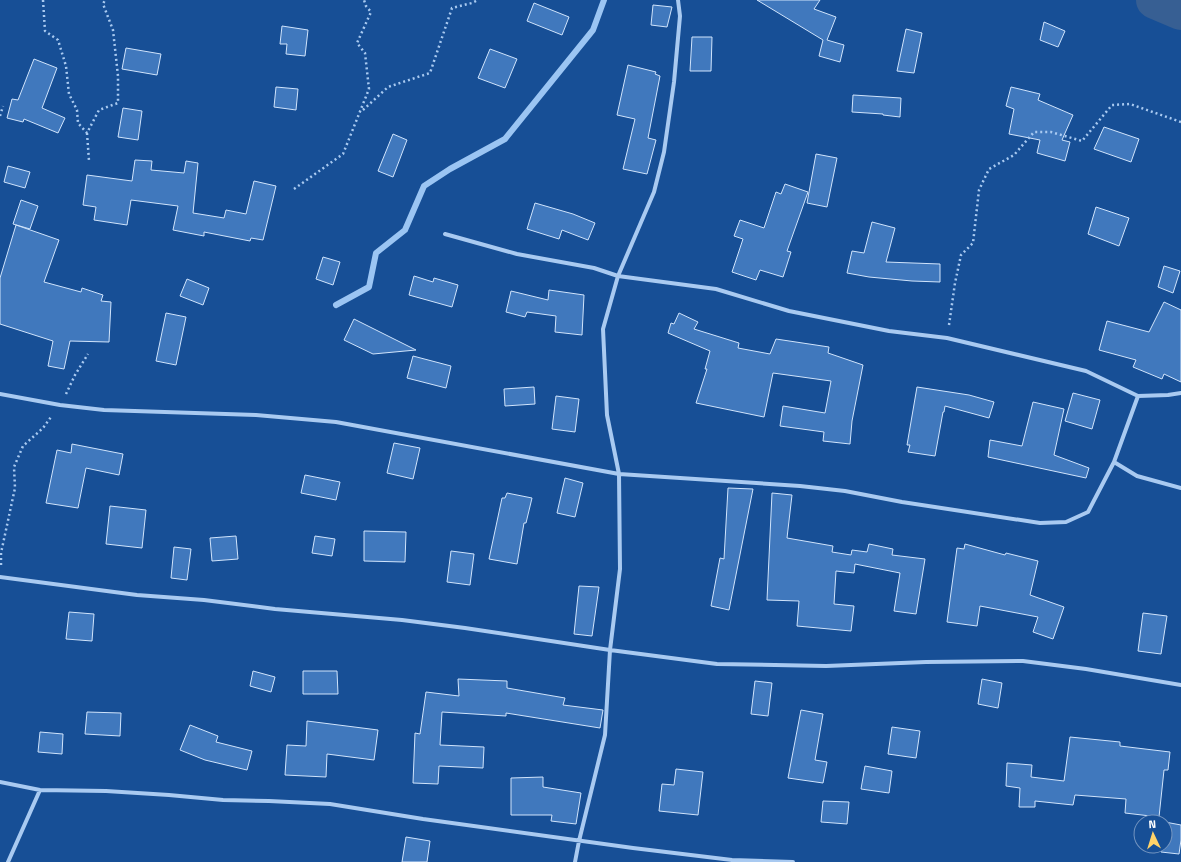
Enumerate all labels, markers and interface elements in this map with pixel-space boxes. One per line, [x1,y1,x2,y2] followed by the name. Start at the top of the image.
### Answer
[1133,814,1173,854] north arrow
[1148,816,1157,832] text: N

